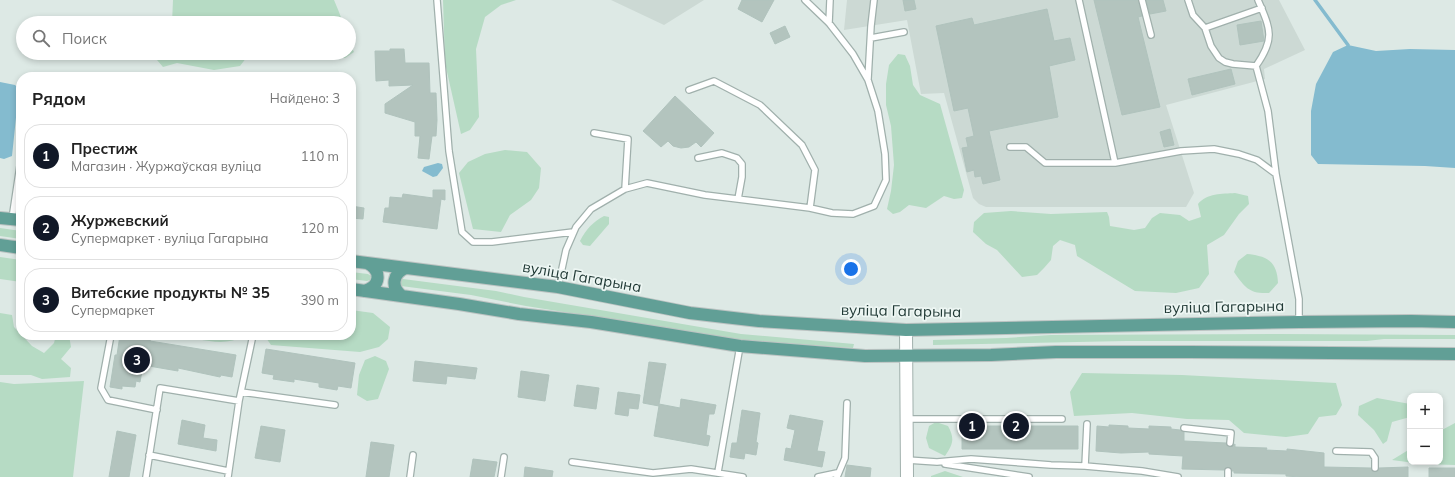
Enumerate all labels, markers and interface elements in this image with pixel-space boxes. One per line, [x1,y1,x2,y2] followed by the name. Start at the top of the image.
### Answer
[16,16,356,60] search box
[30,27,52,49] icon: search
[62,29,107,48] text: Поиск
[32,88,86,109] text: Рядом
[270,90,340,106] text: Найдено: 3
[71,139,138,158] text: Престиж
[42,148,50,164] text: 1
[301,148,339,164] text: 110 m
[71,158,261,174] text: Магазин · Журжаўская вуліца
[71,211,169,230] text: Журжевский
[42,220,50,236] text: 2
[301,220,339,236] text: 120 m
[71,230,269,246] text: Супермаркет · вуліца Гагарына
[521,257,643,296] street label: вуліца Гагарына
[841,259,861,279] your location
[71,283,270,302] text: Витебские продукты № 35
[42,292,50,308] text: 3
[301,292,339,308] text: 390 m
[1164,296,1284,317] street label: вуліца Гагарына
[841,300,961,321] street label: вуліца Гагарына
[71,302,154,318] text: Супермаркет
[124,345,150,375] pin: 3
[1407,393,1443,465] map controls
[1407,393,1443,429] button: +
[959,411,985,441] pin: 1
[1003,411,1029,441] pin: 2
[1407,429,1443,465] button: −

